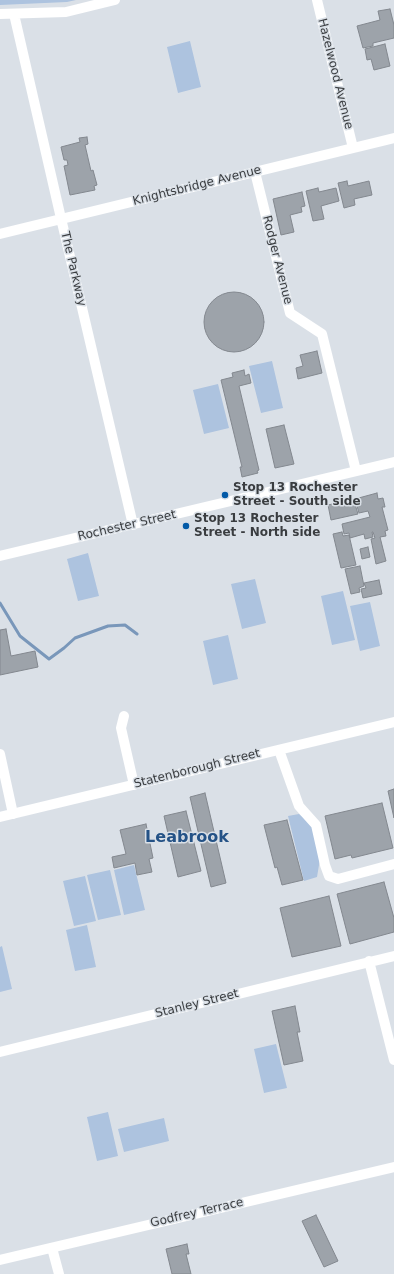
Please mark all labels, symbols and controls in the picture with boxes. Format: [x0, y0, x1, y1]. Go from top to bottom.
street label: Hazelwood Avenue [314, 17, 356, 131]
street label: Knightsbridge Avenue [131, 163, 263, 209]
street label: Rodger Avenue [259, 214, 295, 306]
street label: The Parkway [57, 230, 89, 308]
place label: Stop 13 Rochester Street - South side [233, 481, 361, 509]
marker: Stop 13 Rochester Street - South side [220, 490, 230, 500]
street label: Rochester Street [77, 508, 177, 544]
place label: Stop 13 Rochester Street - North side [194, 512, 320, 540]
marker: Stop 13 Rochester Street - North side [181, 521, 191, 531]
street label: Statenborough Street [132, 746, 262, 792]
district label: Leabrook [145, 828, 229, 848]
street label: Stanley Street [154, 987, 240, 1021]
street label: Godfrey Terrace [149, 1195, 245, 1231]

